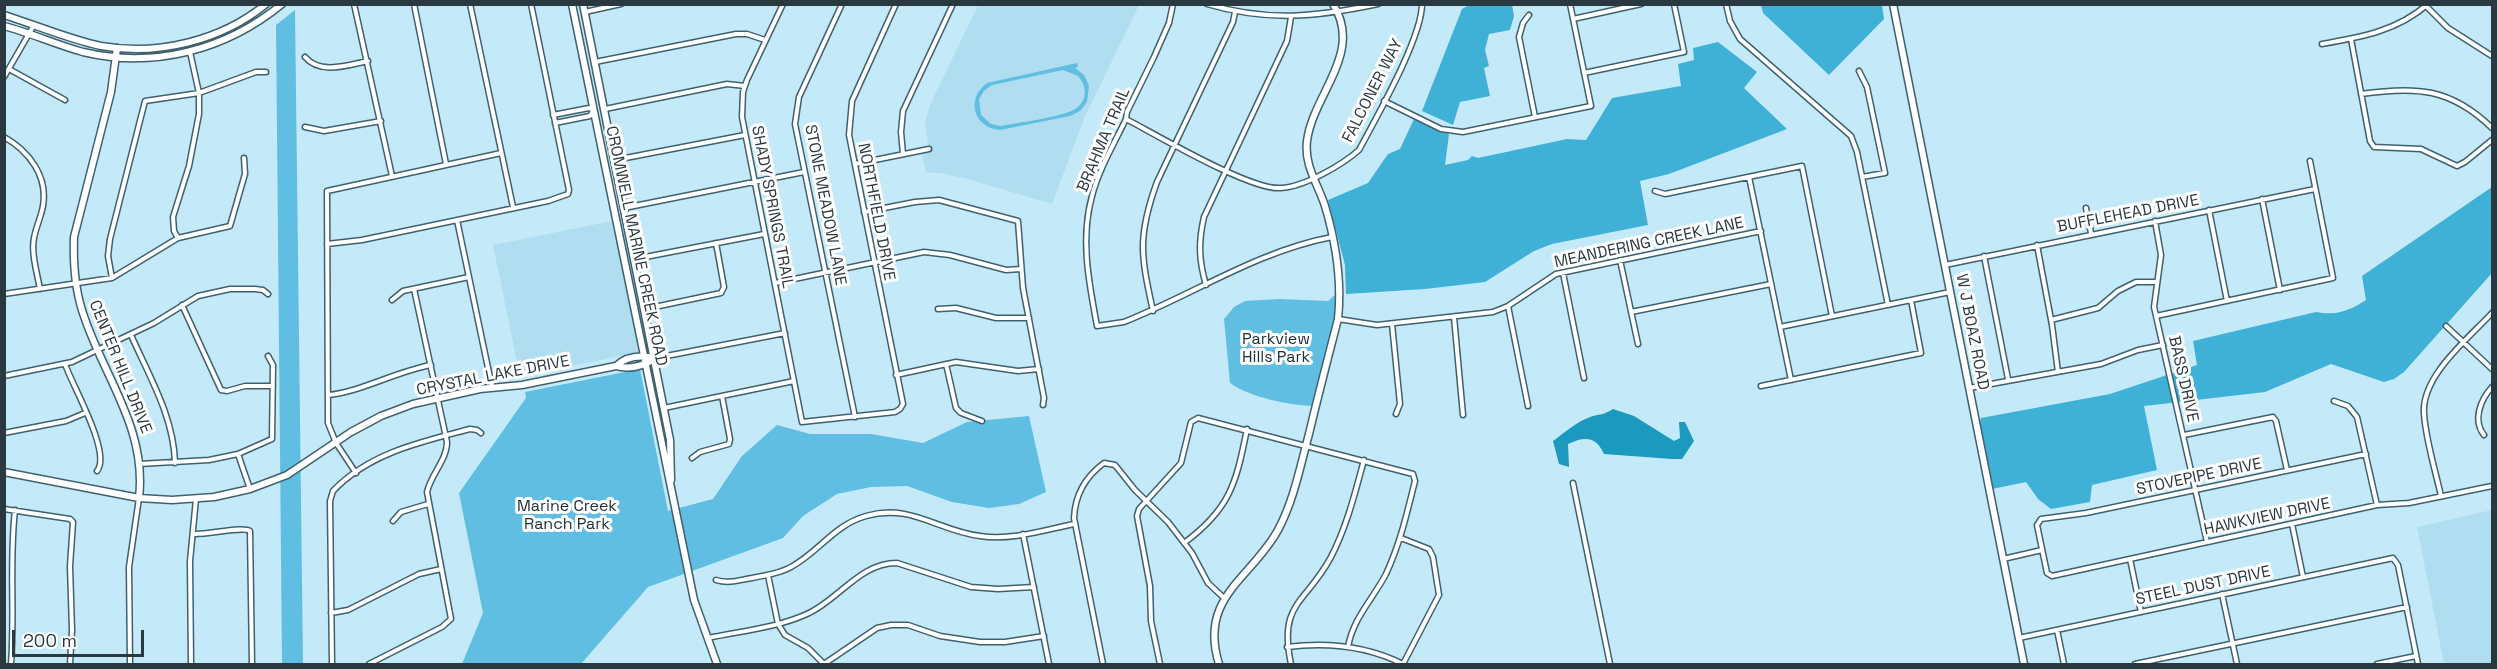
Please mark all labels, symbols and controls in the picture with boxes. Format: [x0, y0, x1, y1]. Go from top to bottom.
street label: FALCONER WAY [1339, 36, 1407, 146]
street label: BRAHMA TRAIL [1073, 85, 1135, 195]
street label: STONE MEADOW LANE [800, 123, 850, 287]
street label: CROMWELL MARINE CREEK ROAD [601, 124, 671, 368]
street label: SHADY SPRINGS TRAIL [747, 124, 797, 290]
street label: NORTHFIELD DRIVE [853, 142, 899, 282]
street label: BUFFLEHEAD DRIVE [2055, 191, 2201, 237]
street label: MEANDERING CREEK LANE [1553, 214, 1745, 272]
street label: W J BOAZ ROAD [1951, 272, 1993, 392]
street label: CENTER HILL DRIVE [84, 298, 156, 436]
park label: Parkview Hills Park [1242, 330, 1310, 368]
street label: BASS DRIVE [2164, 334, 2202, 424]
street label: CRYSTAL LAKE DRIVE [415, 352, 571, 400]
street label: STOVEPIPE DRIVE [2135, 454, 2263, 500]
street label: HAWKVIEW DRIVE [2202, 494, 2332, 540]
park label: Marine Creek Ranch Park [517, 497, 617, 535]
street label: STEEL DUST DRIVE [2134, 562, 2272, 610]
scale bar [15, 618, 147, 656]
text: 200 m [23, 629, 77, 652]

